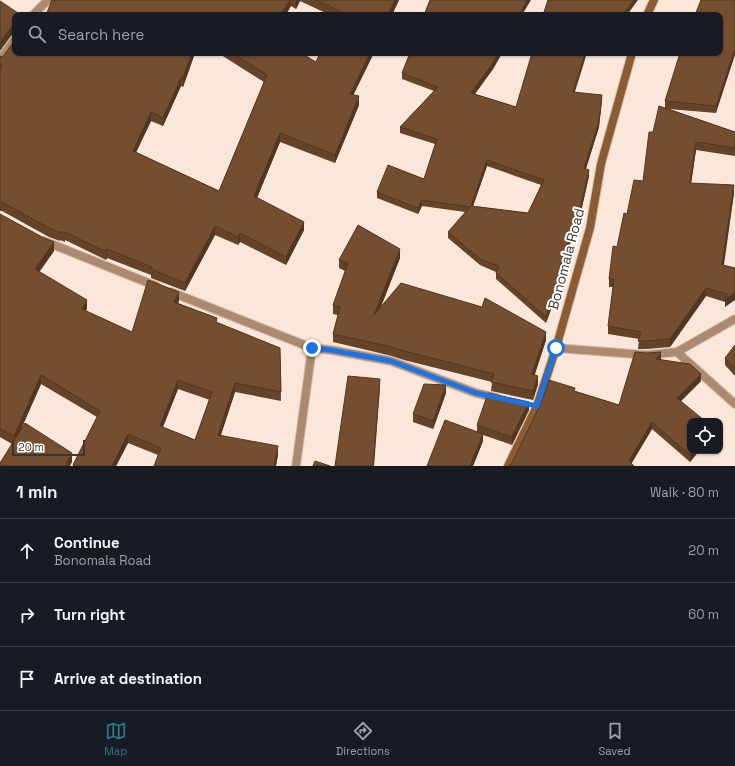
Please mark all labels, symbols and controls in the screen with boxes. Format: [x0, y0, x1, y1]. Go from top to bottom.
search box [12, 12, 723, 56]
icon: search [26, 23, 48, 45]
text: Search here [58, 25, 144, 44]
street label: Bonomala Road [544, 206, 588, 312]
route end [303, 339, 321, 357]
route start [547, 339, 565, 357]
map controls [687, 418, 723, 454]
button: locate [687, 418, 723, 454]
scale bar [12, 438, 85, 457]
text: 20 m [18, 440, 44, 454]
text: 1 min [16, 481, 58, 503]
text: Walk · 80 m [650, 484, 719, 501]
text: Continue [54, 533, 120, 552]
icon: ahead [16, 540, 38, 562]
text: 20 m [688, 542, 719, 559]
text: Bonomala Road [54, 552, 151, 569]
icon: right [16, 604, 38, 626]
text: Turn right [54, 605, 125, 624]
text: 60 m [688, 606, 719, 623]
icon: arrive [16, 668, 38, 690]
text: Arrive at destination [54, 669, 202, 688]
tab: Map [104, 720, 127, 758]
tab: Directions [336, 720, 390, 758]
tab: Saved [599, 720, 631, 758]

